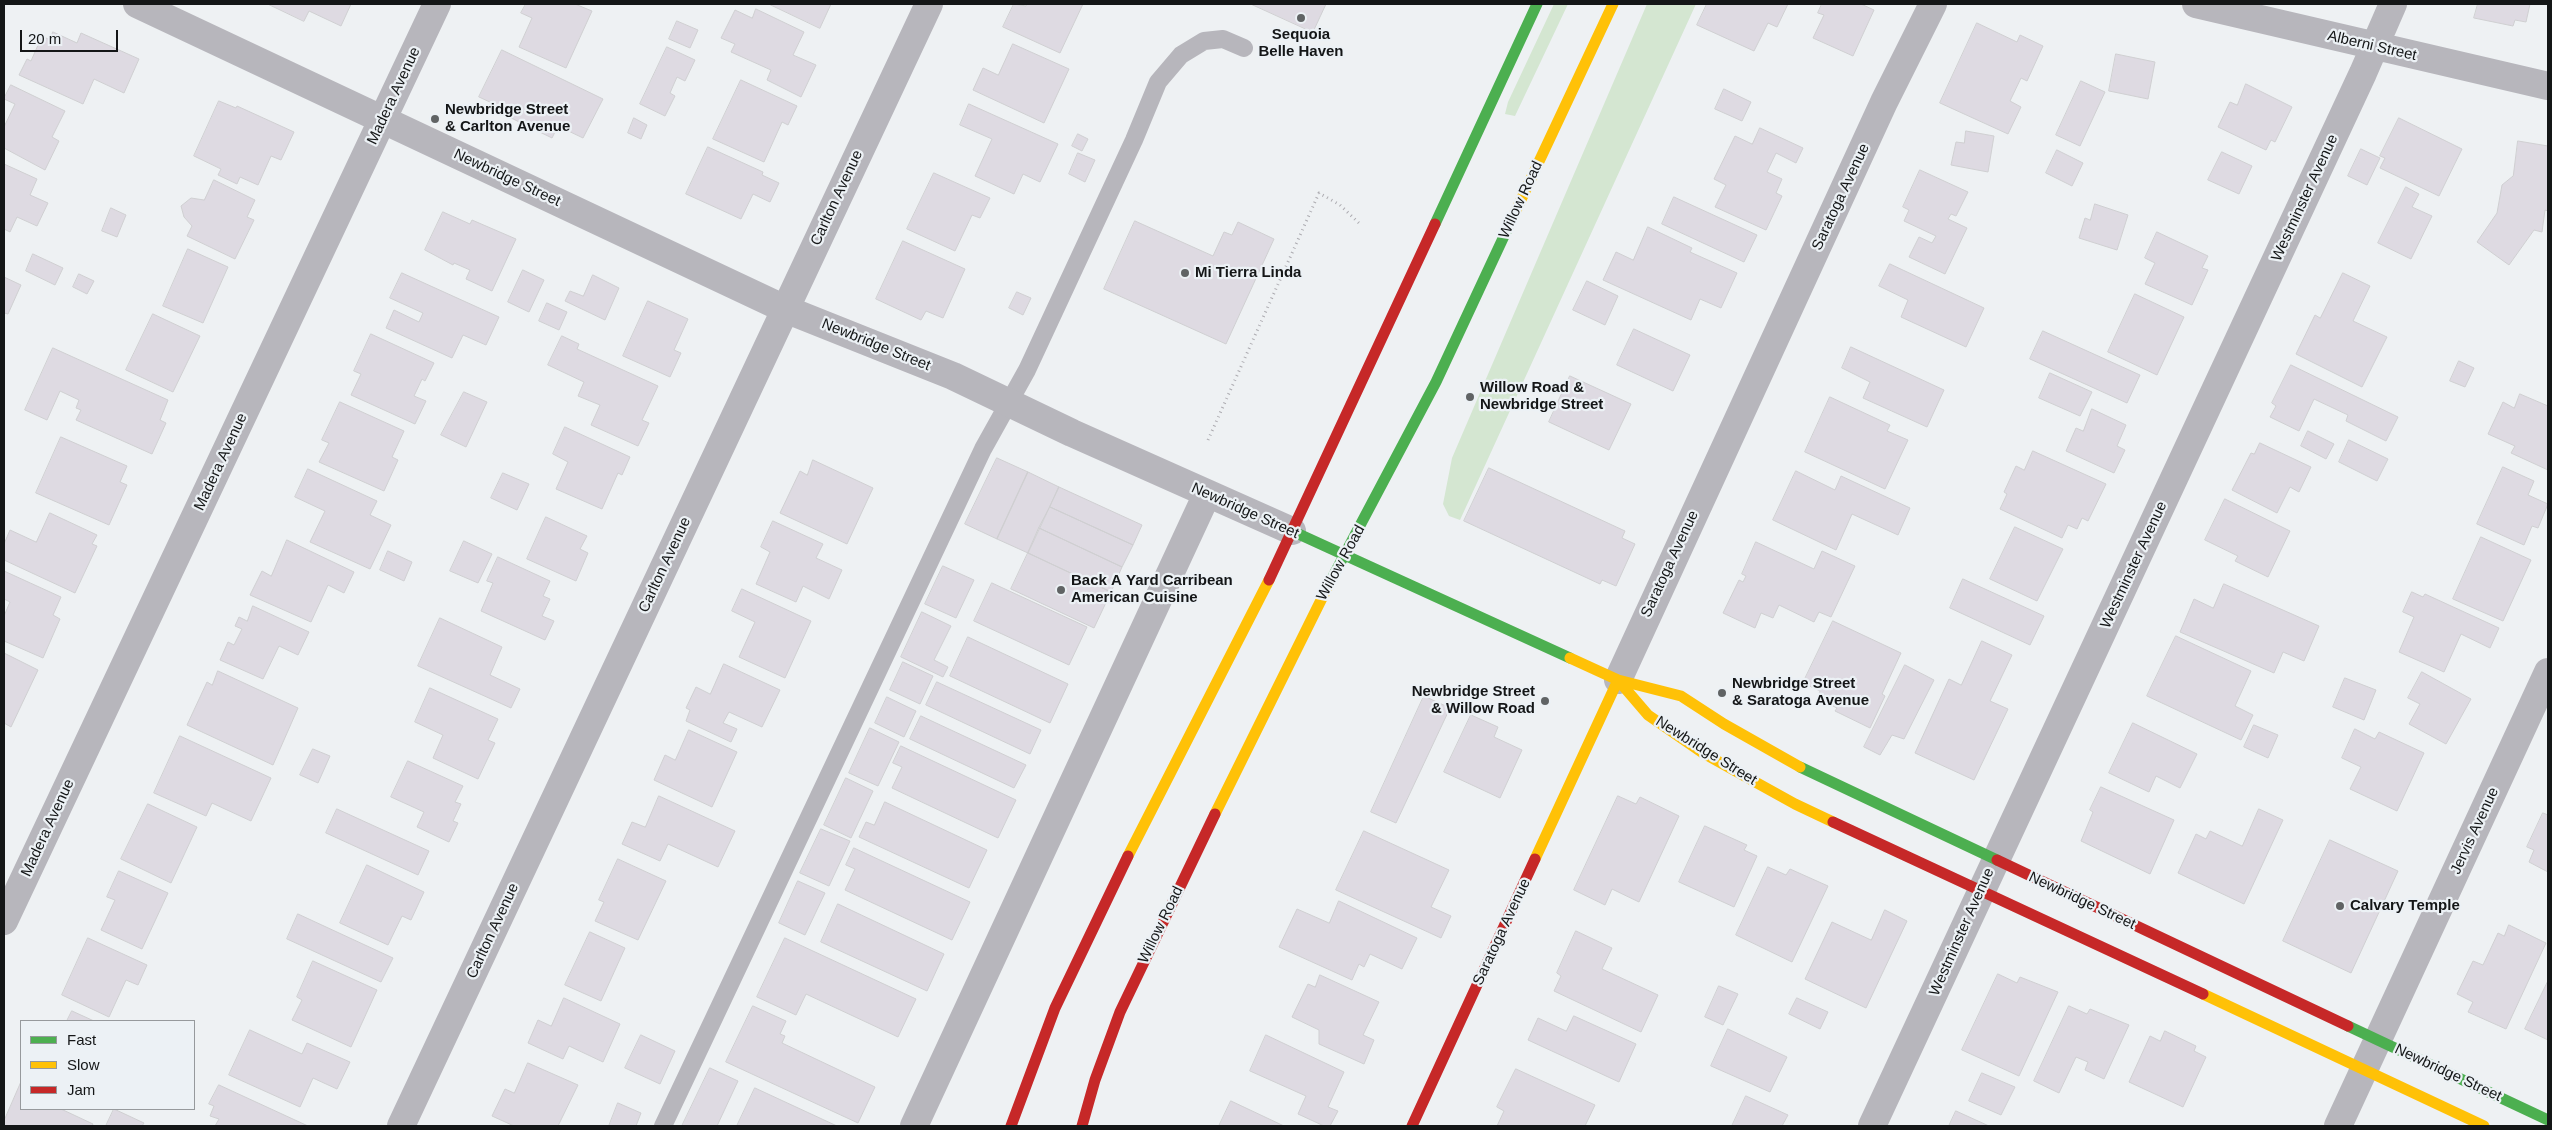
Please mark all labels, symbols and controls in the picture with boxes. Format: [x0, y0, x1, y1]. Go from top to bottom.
marker: Sequoia Belle Haven [1295, 12, 1307, 24]
scale bar [22, 20, 120, 52]
place label: Sequoia Belle Haven [1258, 26, 1344, 61]
street label: Alberni Street [2326, 27, 2418, 65]
text: 20 m [28, 30, 61, 47]
street label: Madera Avenue [364, 44, 424, 148]
place label: Newbridge Street & Carlton Avenue [445, 101, 570, 136]
marker: Newbridge Street & Carlton Avenue [429, 113, 441, 125]
street label: Westminster Avenue [2268, 132, 2342, 264]
street label: Saratoga Avenue [1808, 141, 1874, 253]
street label: Newbridge Street [451, 145, 563, 211]
street label: Carlton Avenue [807, 147, 867, 249]
street label: Willow Road [1495, 158, 1547, 242]
place label: Mi Tierra Linda [1195, 264, 1301, 282]
marker: Mi Tierra Linda [1179, 267, 1191, 279]
street label: Newbridge Street [819, 315, 933, 375]
place label: Willow Road & Newbridge Street [1480, 379, 1603, 414]
marker: Willow Road & Newbridge Street [1464, 391, 1476, 403]
street label: Madera Avenue [191, 410, 251, 514]
street label: Newbridge Street [1188, 479, 1302, 543]
street label: Westminster Avenue [2097, 499, 2171, 631]
street label: Saratoga Avenue [1637, 508, 1703, 620]
street label: Carlton Avenue [635, 514, 695, 616]
street label: Willow Road [1313, 522, 1369, 604]
place label: Back A Yard Carribean American Cuisine [1071, 572, 1233, 607]
marker: Back A Yard Carribean American Cuisine [1055, 584, 1067, 596]
place label: Newbridge Street & Saratoga Avenue [1732, 675, 1869, 710]
place label: Newbridge Street & Willow Road [1412, 683, 1535, 718]
marker: Newbridge Street & Saratoga Avenue [1716, 687, 1728, 699]
marker: Newbridge Street & Willow Road [1539, 695, 1551, 707]
street label: Newbridge Street [1652, 713, 1760, 789]
street label: Madera Avenue [18, 776, 78, 880]
street label: Jervis Avenue [2447, 785, 2503, 877]
street label: Westminster Avenue [1926, 865, 1998, 999]
street label: Newbridge Street [2026, 868, 2138, 934]
street label: Saratoga Avenue [1469, 876, 1535, 988]
street label: Carlton Avenue [463, 880, 523, 982]
street label: Willow Road [1135, 884, 1187, 966]
place label: Calvary Temple [2350, 897, 2460, 915]
marker: Calvary Temple [2334, 900, 2346, 912]
legend [20, 1020, 195, 1110]
text: Fast [67, 1031, 96, 1048]
street label: Newbridge Street [2392, 1040, 2504, 1106]
text: Slow [67, 1056, 100, 1073]
text: Jam [67, 1081, 95, 1098]

